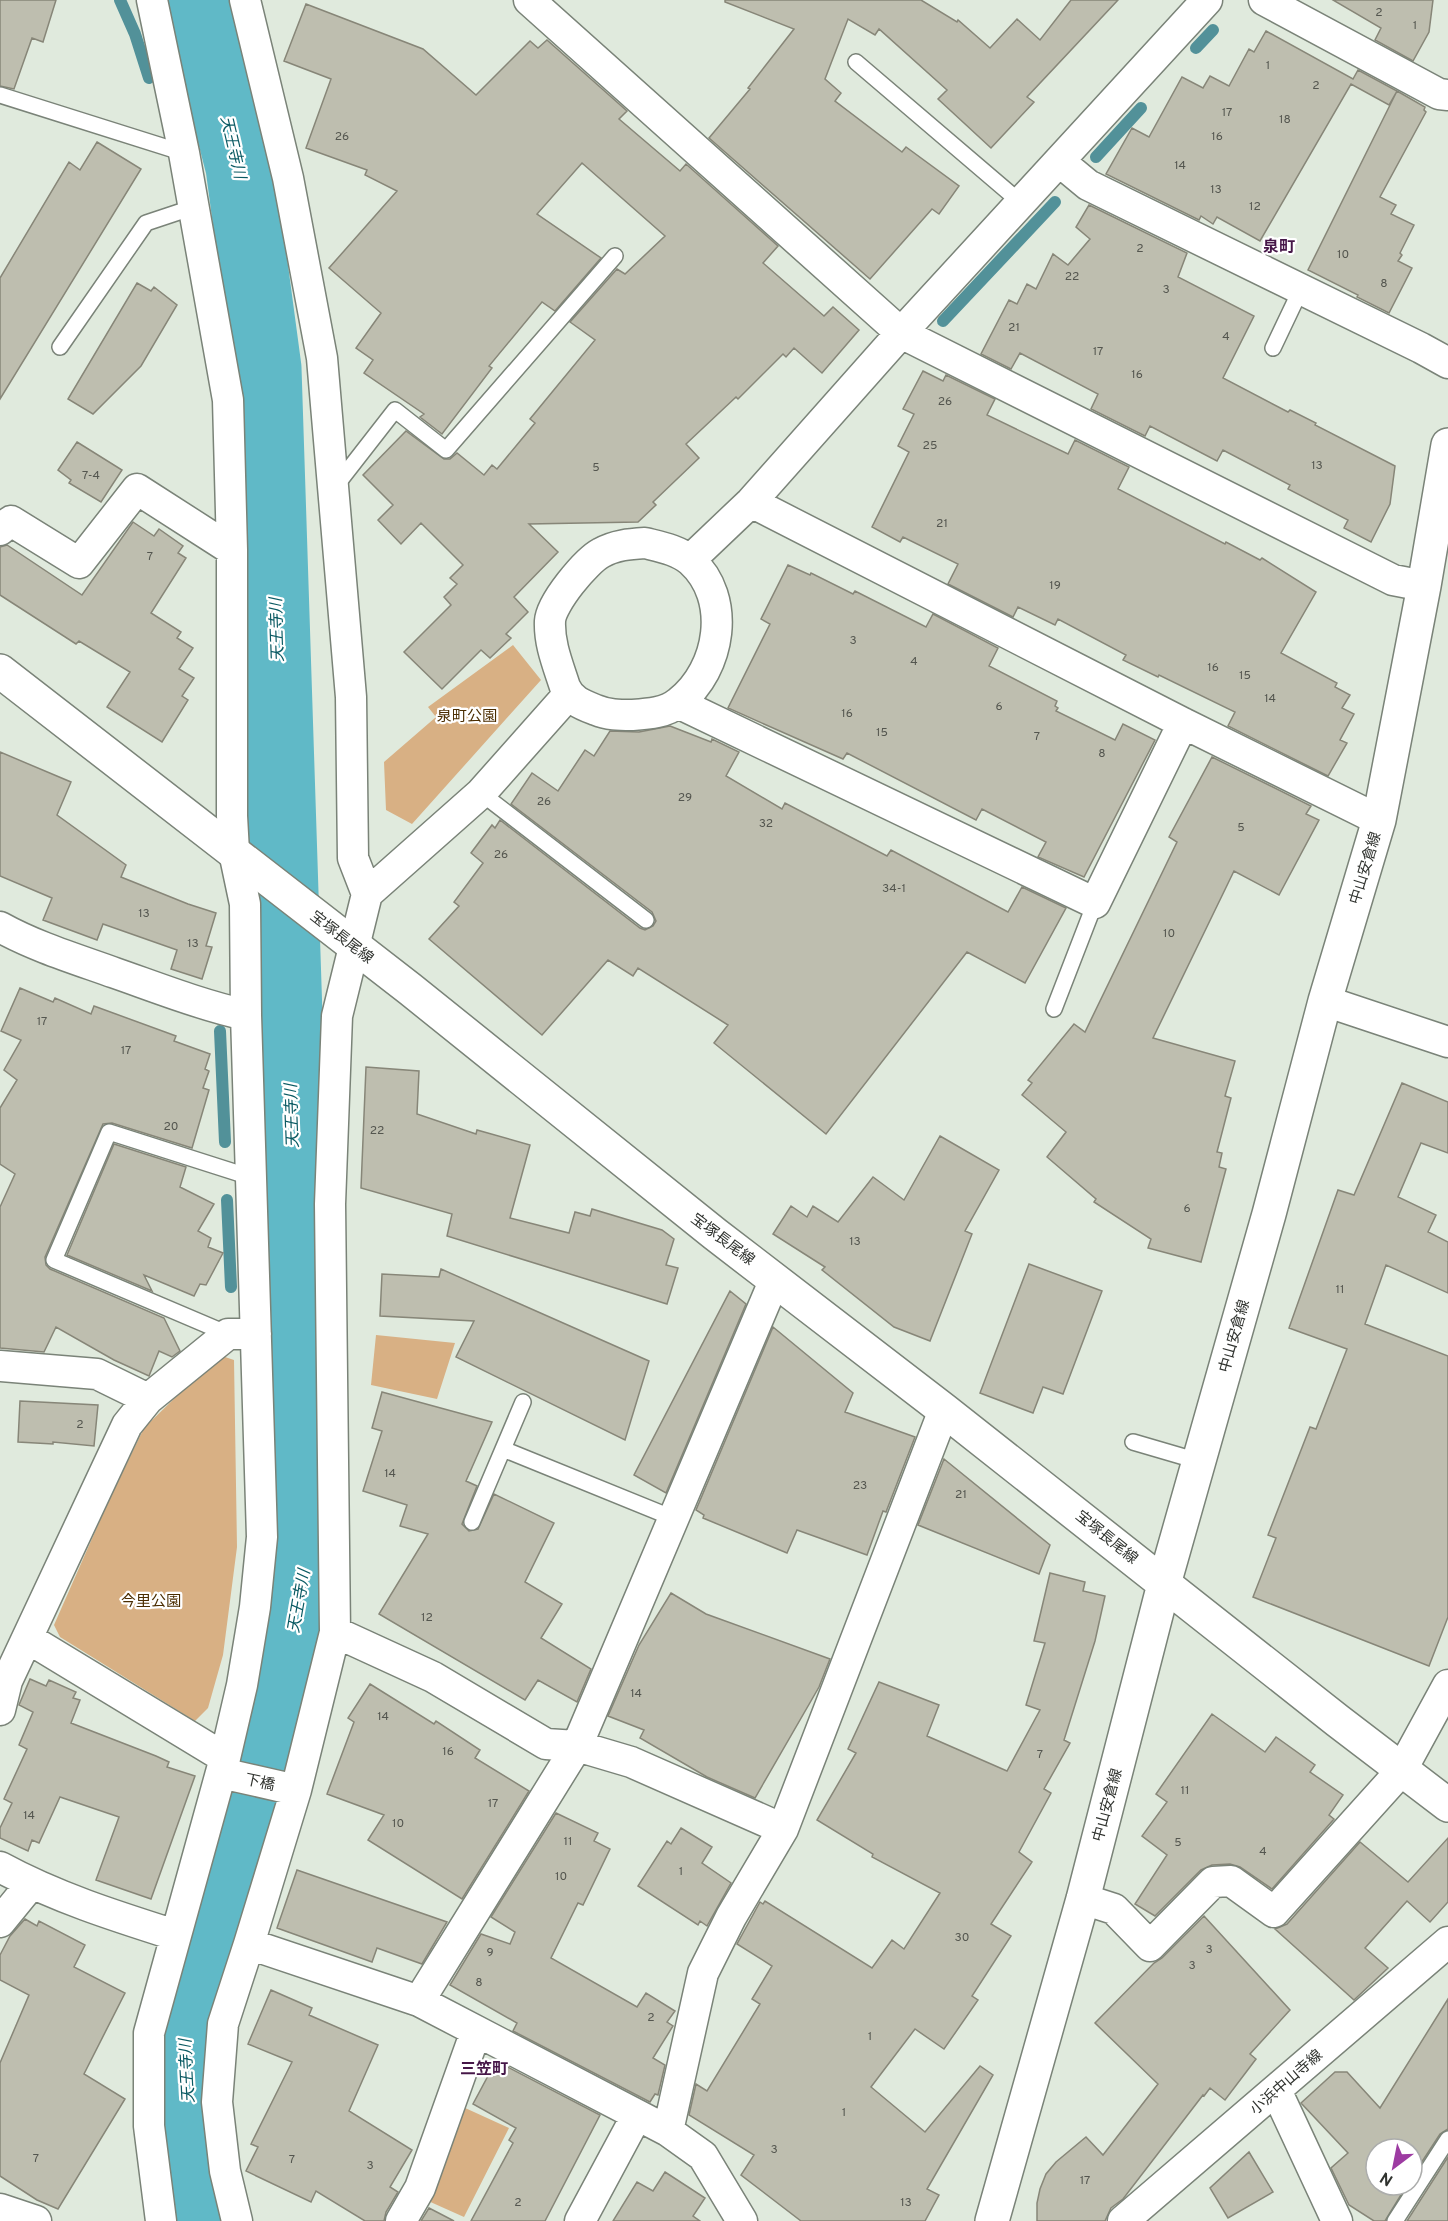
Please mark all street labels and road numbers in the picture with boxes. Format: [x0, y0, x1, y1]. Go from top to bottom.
street label: 中山安倉線 [1346, 830, 1386, 907]
street label: 宝塚長尾線 [306, 908, 376, 969]
street label: 宝塚長尾線 [686, 1210, 758, 1270]
street label: 中山安倉線 [1216, 1298, 1255, 1375]
street label: 宝塚長尾線 [1071, 1507, 1141, 1569]
street label: 中山安倉線 [1090, 1767, 1127, 1844]
street label: 下橋 [243, 1771, 276, 1796]
street label: 小浜中山寺線 [1247, 2046, 1327, 2120]

